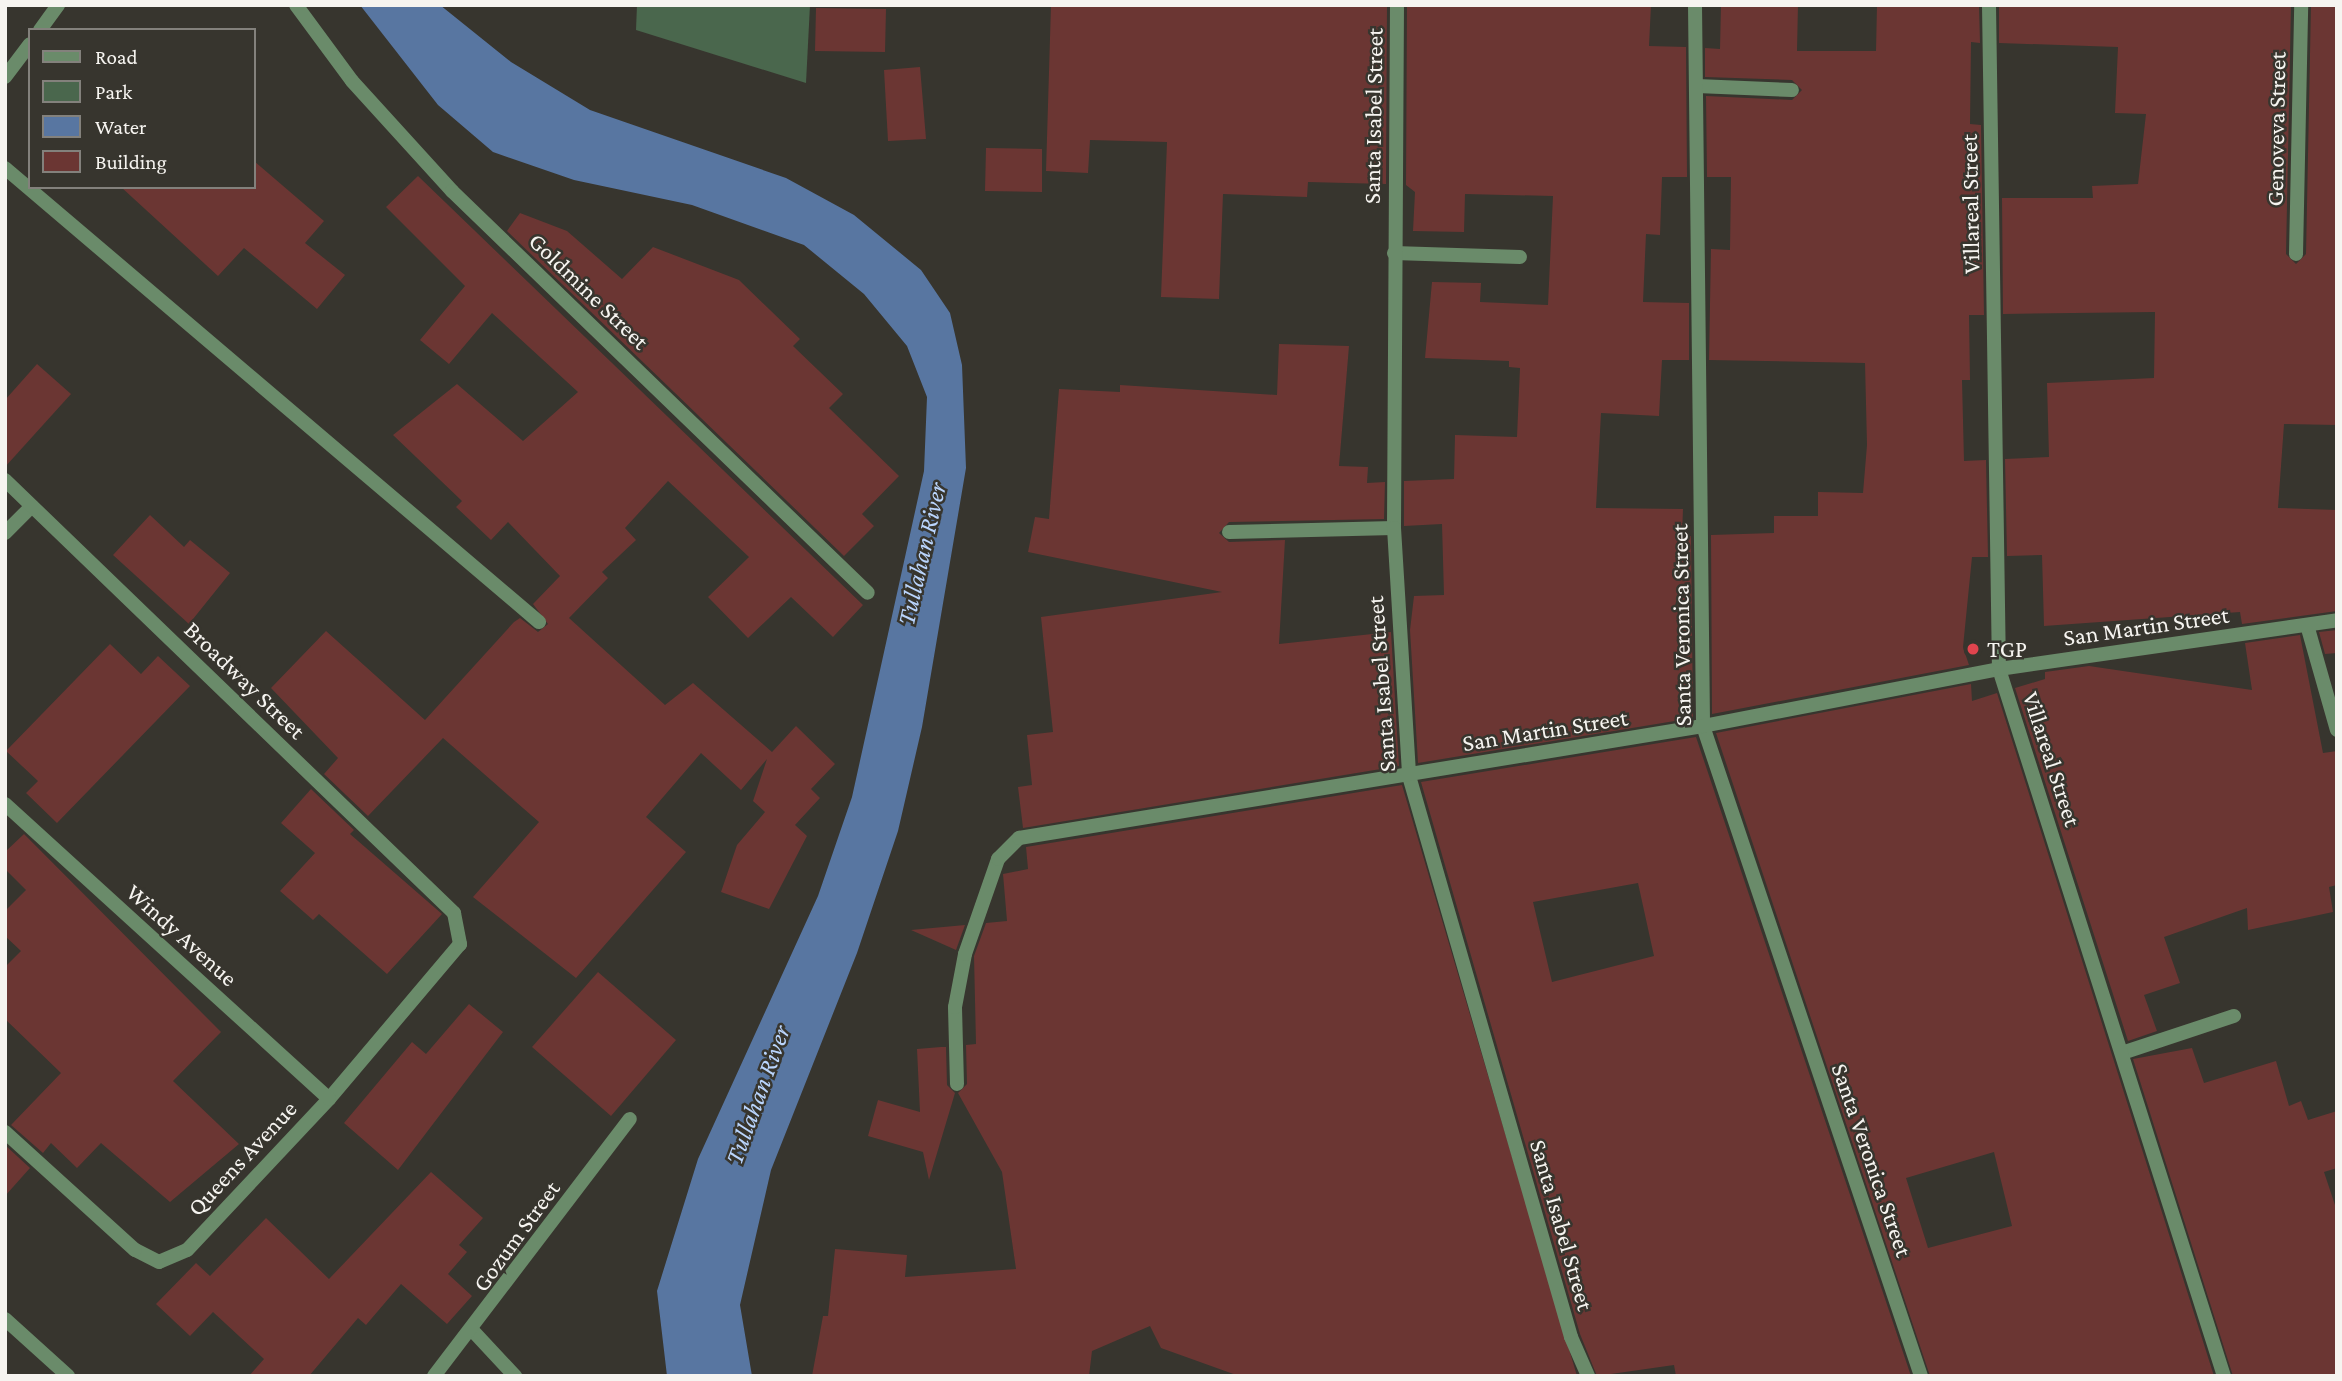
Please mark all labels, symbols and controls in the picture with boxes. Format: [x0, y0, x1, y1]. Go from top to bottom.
legend [28, 28, 256, 189]
street label: Santa Isabel Street [1357, 28, 1389, 204]
text: Road [95, 45, 138, 69]
street label: Genoveva Street [2260, 51, 2292, 207]
text: Park [95, 80, 132, 104]
text: Water [95, 115, 147, 139]
street label: Villareal Street [1954, 134, 1986, 274]
text: Building [95, 150, 167, 174]
street label: Goldmine Street [523, 227, 655, 355]
water label: Tullahan River [890, 480, 954, 628]
street label: Santa Veronica Street [1665, 523, 1697, 727]
street label: Santa Isabel Street [1360, 595, 1402, 773]
street label: San Martin Street [2061, 600, 2231, 652]
street label: Broadway Street [179, 615, 311, 745]
place label: TGP [1987, 635, 2027, 663]
marker: TGP [1965, 641, 1981, 657]
street label: Villareal Street [2017, 688, 2087, 830]
street label: San Martin Street [1460, 703, 1630, 757]
street label: Windy Avenue [120, 878, 244, 992]
water label: Tullahan River [718, 1021, 798, 1169]
street label: Santa Veronica Street [1825, 1059, 1919, 1261]
street label: Queens Avenue [181, 1094, 303, 1222]
street label: Santa Isabel Street [1524, 1136, 1600, 1314]
street label: Gozum Street [466, 1175, 566, 1297]

